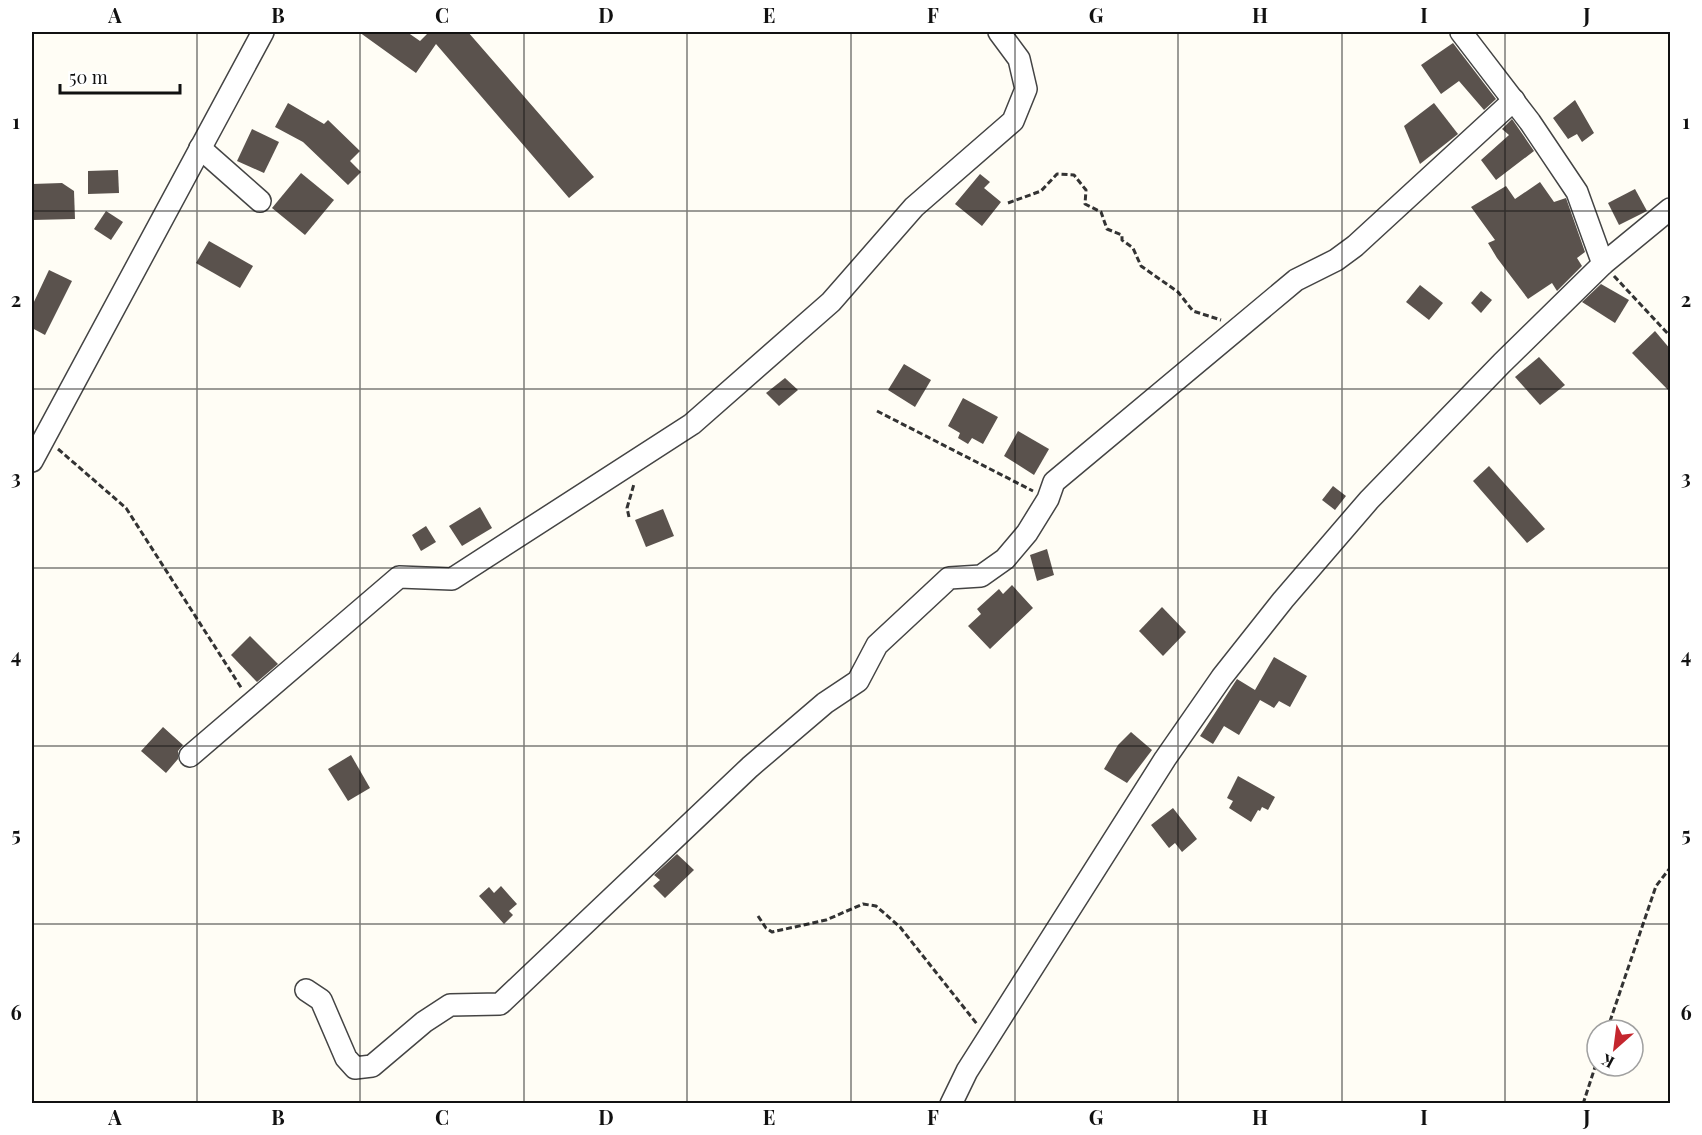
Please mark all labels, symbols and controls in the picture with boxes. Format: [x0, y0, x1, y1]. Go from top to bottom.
text: A [107, 1, 122, 28]
text: B [271, 1, 285, 28]
text: C [435, 1, 449, 28]
text: D [598, 1, 614, 28]
text: E [763, 1, 775, 28]
text: F [927, 1, 939, 28]
text: G [1089, 1, 1104, 28]
text: H [1252, 1, 1268, 28]
text: I [1420, 1, 1428, 28]
text: J [1582, 1, 1591, 28]
scale bar [60, 57, 180, 95]
text: 50 m [69, 65, 108, 89]
text: 1 [12, 107, 20, 134]
text: 1 [1682, 107, 1690, 134]
text: 2 [11, 285, 21, 312]
text: 2 [1681, 285, 1691, 312]
text: 3 [11, 463, 21, 490]
text: 3 [1681, 463, 1691, 490]
text: 4 [11, 641, 21, 668]
text: 4 [1681, 641, 1691, 668]
text: 5 [11, 820, 21, 847]
text: 5 [1681, 820, 1691, 847]
text: 6 [10, 998, 22, 1025]
text: 6 [1680, 998, 1692, 1025]
north arrow [1585, 1018, 1645, 1078]
text: K [1597, 1049, 1618, 1074]
text: A [107, 1103, 122, 1130]
text: B [271, 1103, 285, 1130]
text: C [435, 1103, 449, 1130]
text: D [598, 1103, 614, 1130]
text: E [763, 1103, 775, 1130]
text: F [927, 1103, 939, 1130]
text: G [1089, 1103, 1104, 1130]
text: H [1252, 1103, 1268, 1130]
text: I [1420, 1103, 1428, 1130]
text: J [1582, 1103, 1591, 1130]

